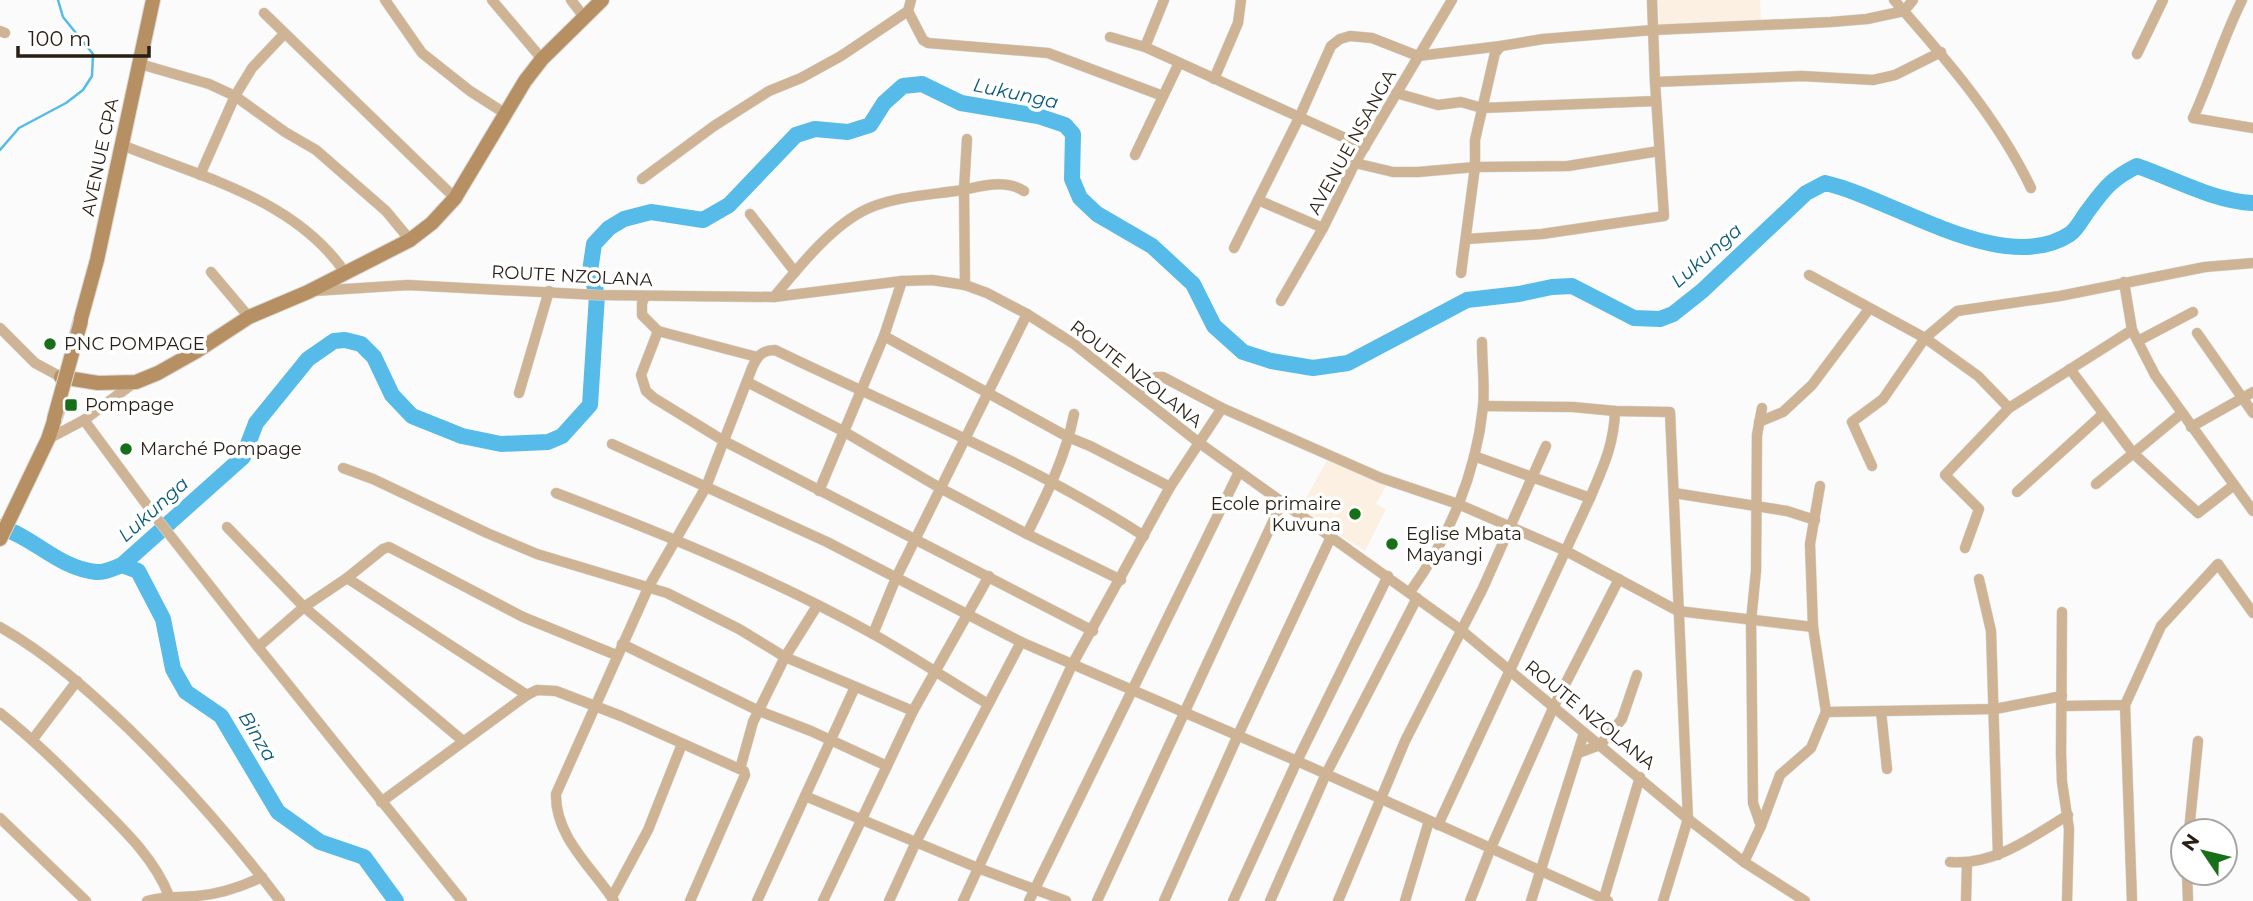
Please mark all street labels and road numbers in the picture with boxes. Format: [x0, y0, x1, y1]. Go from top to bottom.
street label: AVENUE NSANGA [1303, 66, 1401, 218]
street label: AVENUE CPA [77, 96, 123, 218]
street label: ROUTE NZOLANA [491, 261, 653, 291]
street label: ROUTE NZOLANA [1066, 316, 1206, 432]
street label: ROUTE NZOLANA [1520, 656, 1660, 774]

